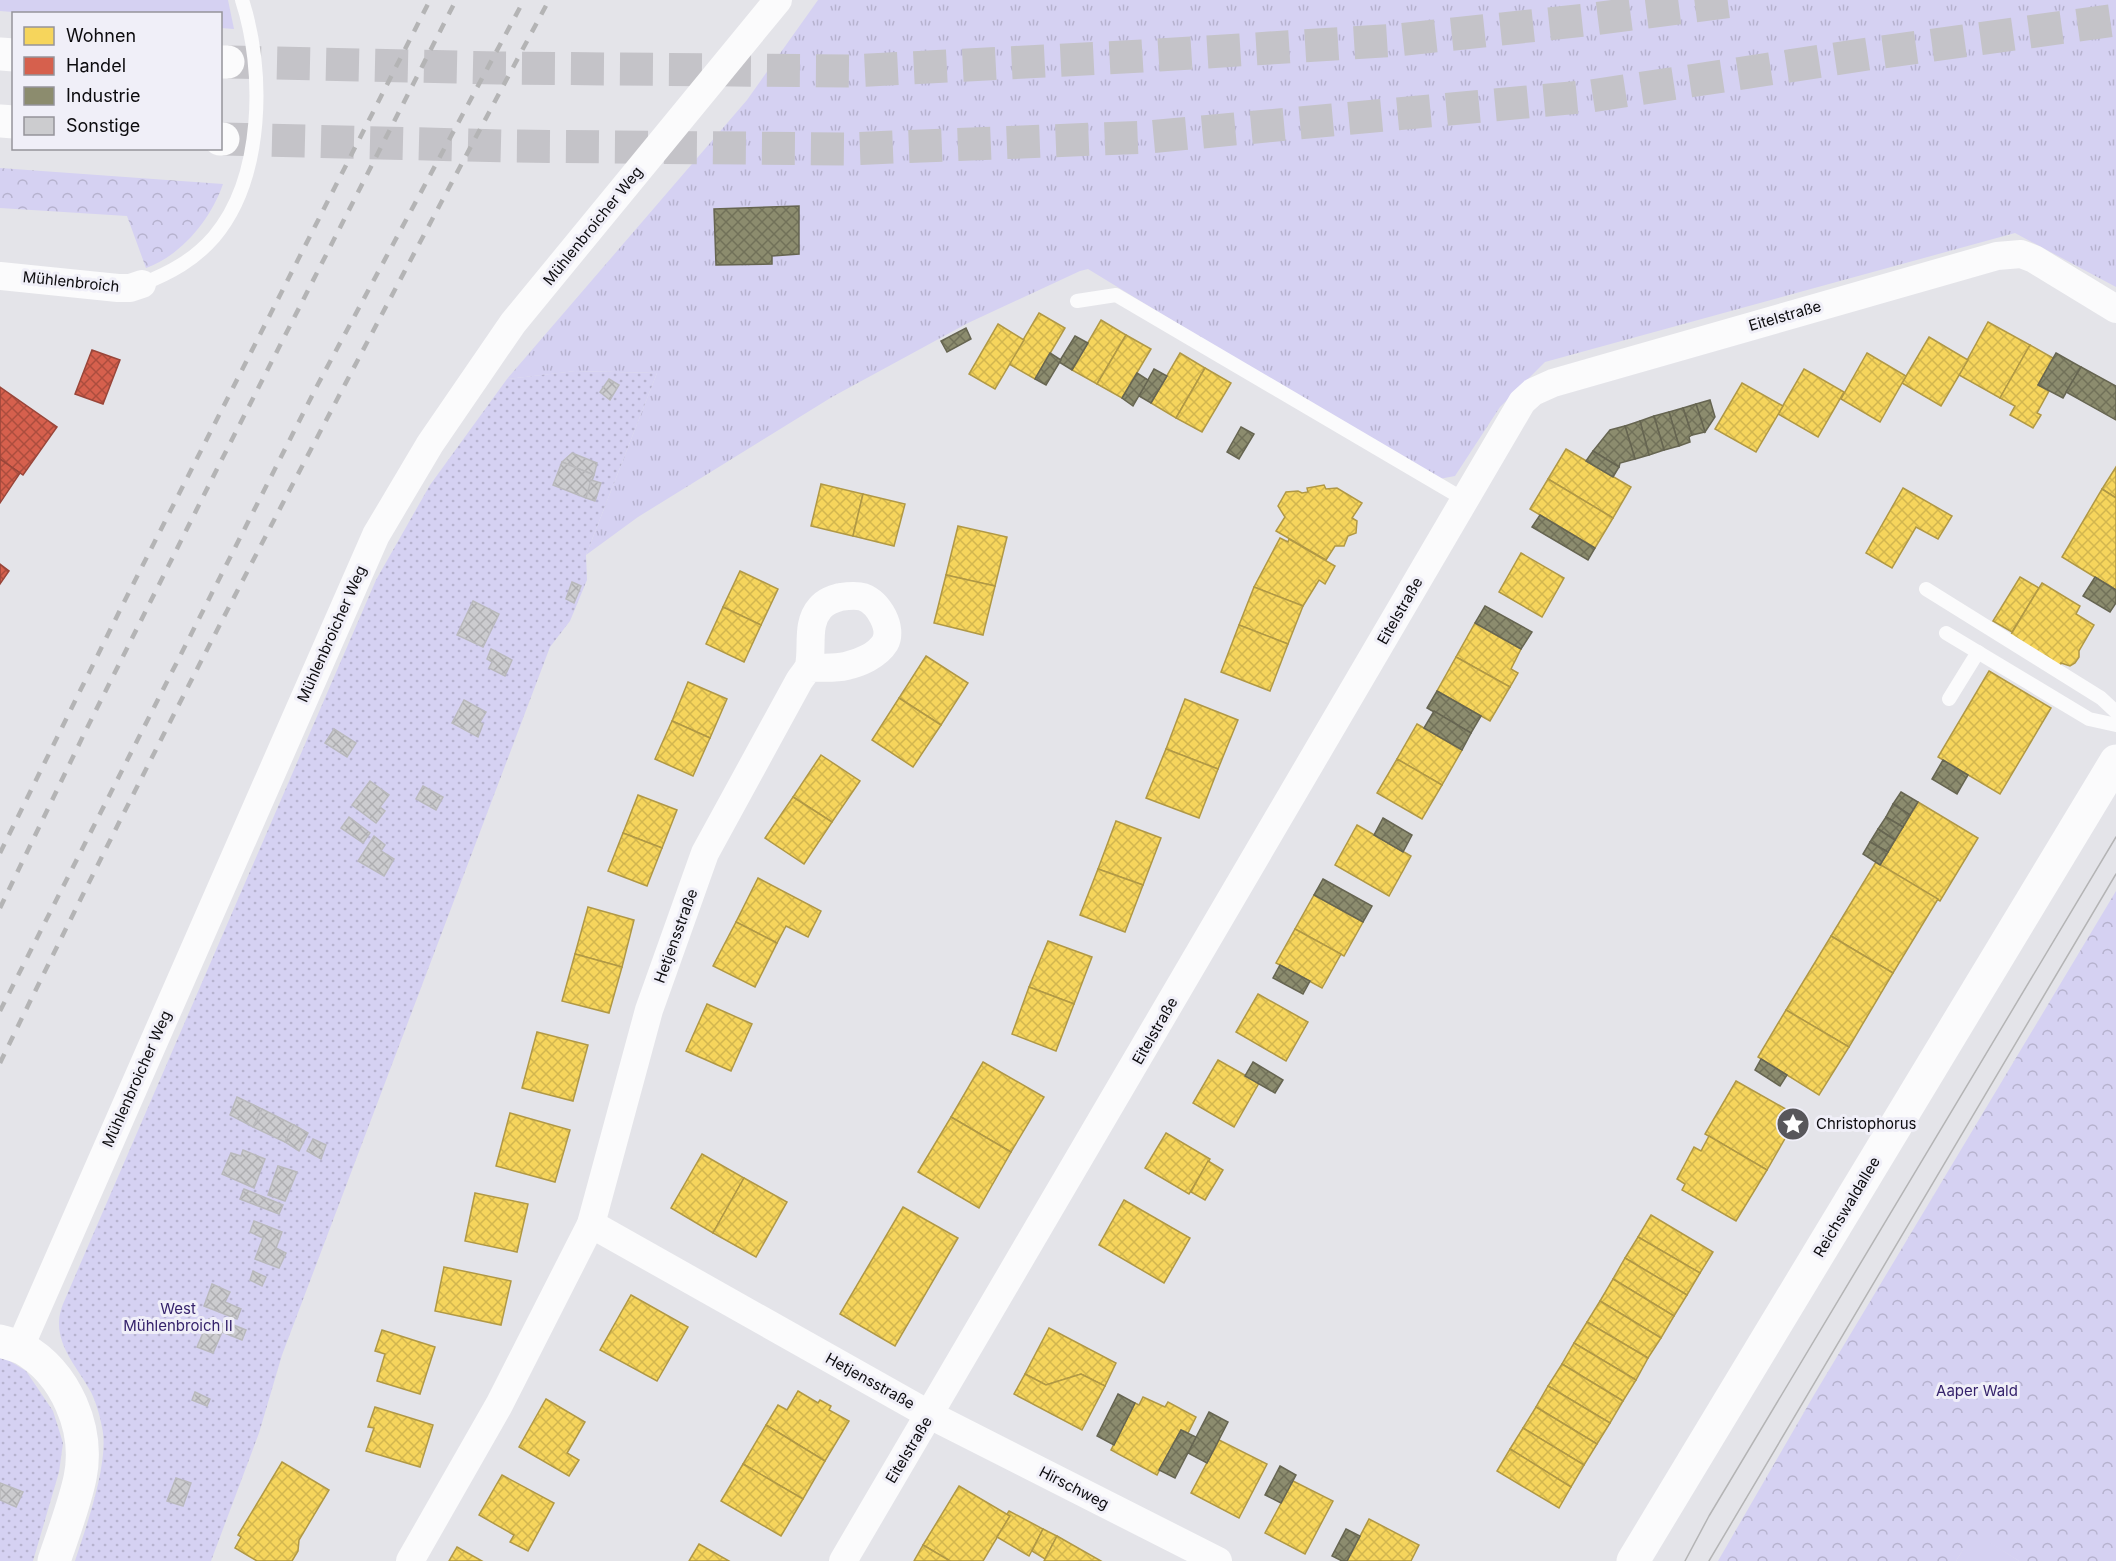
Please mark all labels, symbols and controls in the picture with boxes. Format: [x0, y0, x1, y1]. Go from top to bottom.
legend [12, 12, 222, 150]
text: Wohnen [66, 25, 136, 46]
text: Handel [66, 55, 126, 76]
text: Industrie [66, 85, 140, 106]
text: Sonstige [66, 115, 140, 136]
street label: Mühlenbroicher Weg [539, 162, 646, 289]
street label: Mühlenbroich [22, 267, 120, 296]
street label: Eitelstraße [1746, 296, 1823, 335]
street label: Mühlenbroicher Weg [293, 562, 370, 705]
street label: Eitelstraße [1373, 574, 1426, 648]
street label: Hetjensstraße [650, 886, 701, 986]
street label: Eitelstraße [1128, 994, 1181, 1068]
street label: Mühlenbroicher Weg [98, 1007, 175, 1150]
place icon: Christophorus [1775, 1106, 1811, 1142]
place label: Christophorus [1816, 1114, 1917, 1133]
street label: Reichswaldallee [1809, 1153, 1884, 1260]
park label: West Mühlenbroich II [123, 1299, 233, 1335]
street label: Hetjensstraße [822, 1348, 918, 1413]
park label: Aaper Wald [1936, 1381, 2018, 1400]
street label: Eitelstraße [881, 1413, 936, 1487]
street label: Hirschweg [1036, 1462, 1112, 1513]

